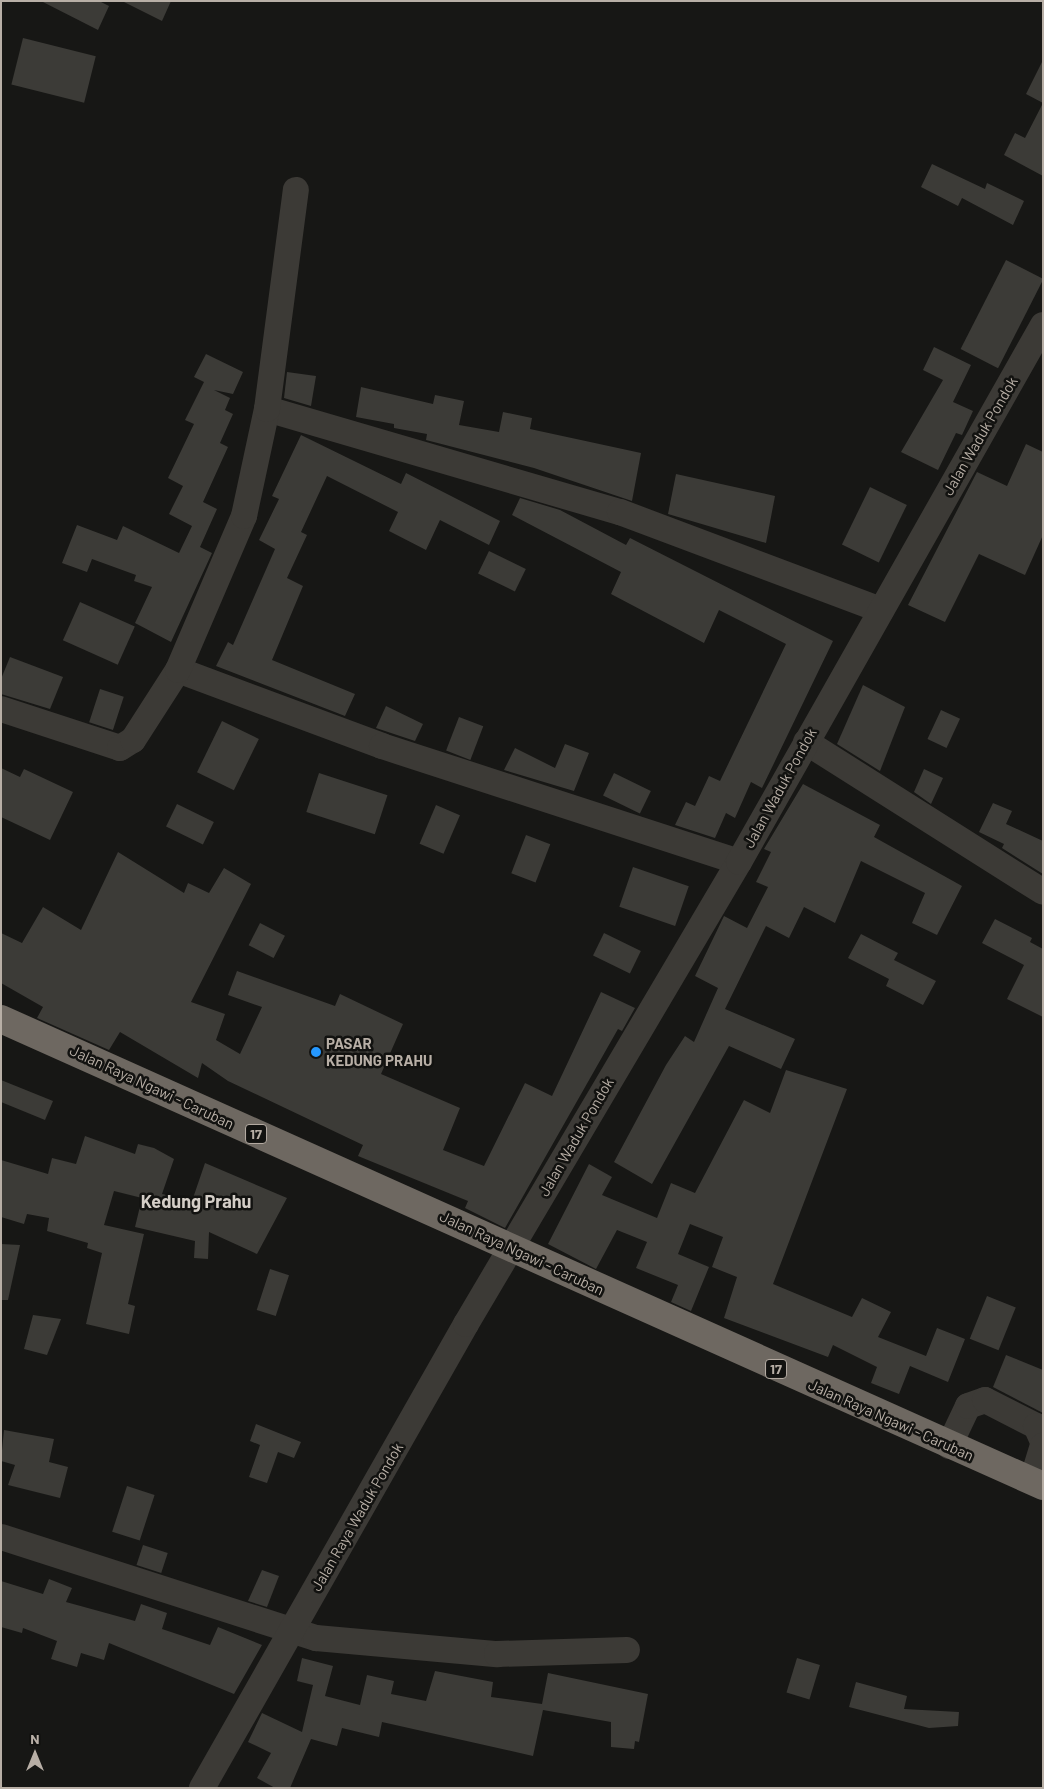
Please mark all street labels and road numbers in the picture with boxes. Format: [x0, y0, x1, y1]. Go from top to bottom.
street label: Jalan Waduk Pondok [939, 373, 1021, 499]
street label: Jalan Waduk Pondok [740, 725, 820, 851]
street label: Jalan Raya Ngawi - Caruban [67, 1041, 237, 1133]
street label: Jalan Waduk Pondok [535, 1074, 617, 1200]
road number: 17 [245, 1122, 267, 1146]
street label: Jalan Raya Ngawi - Caruban [437, 1207, 607, 1299]
road number: 17 [765, 1358, 787, 1380]
street label: Jalan Raya Ngawi - Caruban [806, 1375, 976, 1465]
street label: Jalan Raya Waduk Pondok [307, 1440, 407, 1594]

